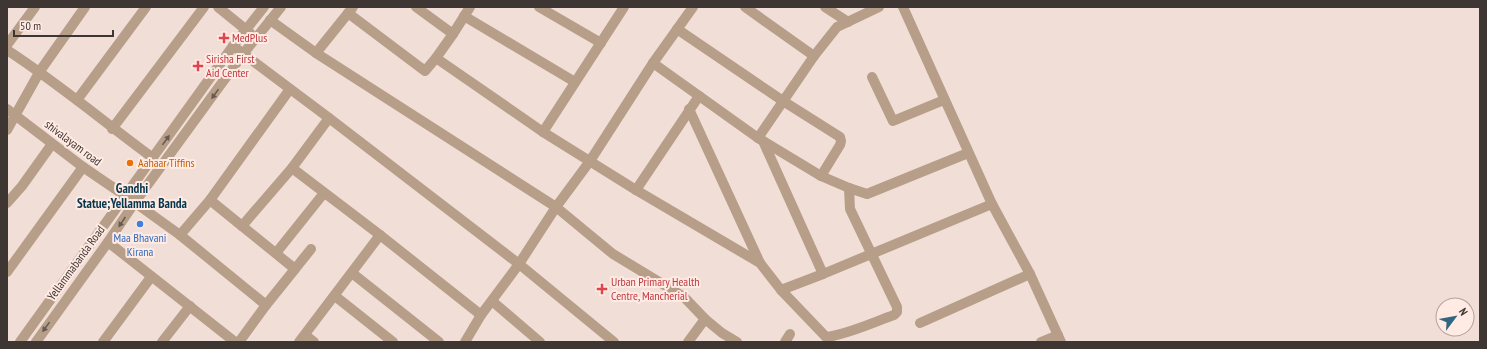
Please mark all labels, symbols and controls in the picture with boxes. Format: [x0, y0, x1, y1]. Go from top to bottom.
scale bar [14, 12, 113, 38]
text: 50 m [20, 18, 41, 33]
place label: MedPlus [232, 30, 267, 45]
marker: MedPlus [219, 33, 229, 43]
place label: Sirisha First Aid Center [206, 51, 255, 80]
marker: Sirisha First Aid Center [193, 61, 203, 71]
one-way arrow [211, 88, 219, 99]
street label: shivalayam road [42, 116, 105, 169]
one-way arrow [162, 135, 170, 145]
place label: Aahaar Tiffins [138, 155, 195, 170]
marker: Aahaar Tiffins [125, 158, 135, 168]
district label: Gandhi Statue;Yellamma Banda [77, 180, 187, 212]
one-way arrow [118, 216, 126, 227]
marker: Maa Bhavani Kirana [135, 219, 145, 229]
street label: Yellammabanda Road [43, 222, 108, 303]
place label: Maa Bhavani Kirana [114, 230, 166, 259]
place label: Urban Primary Health Centre, Mancherial [611, 274, 700, 303]
marker: Urban Primary Health Centre, Mancherial [596, 283, 608, 295]
north arrow [1435, 297, 1475, 337]
text: N [1456, 305, 1471, 318]
one-way arrow [42, 322, 50, 333]

